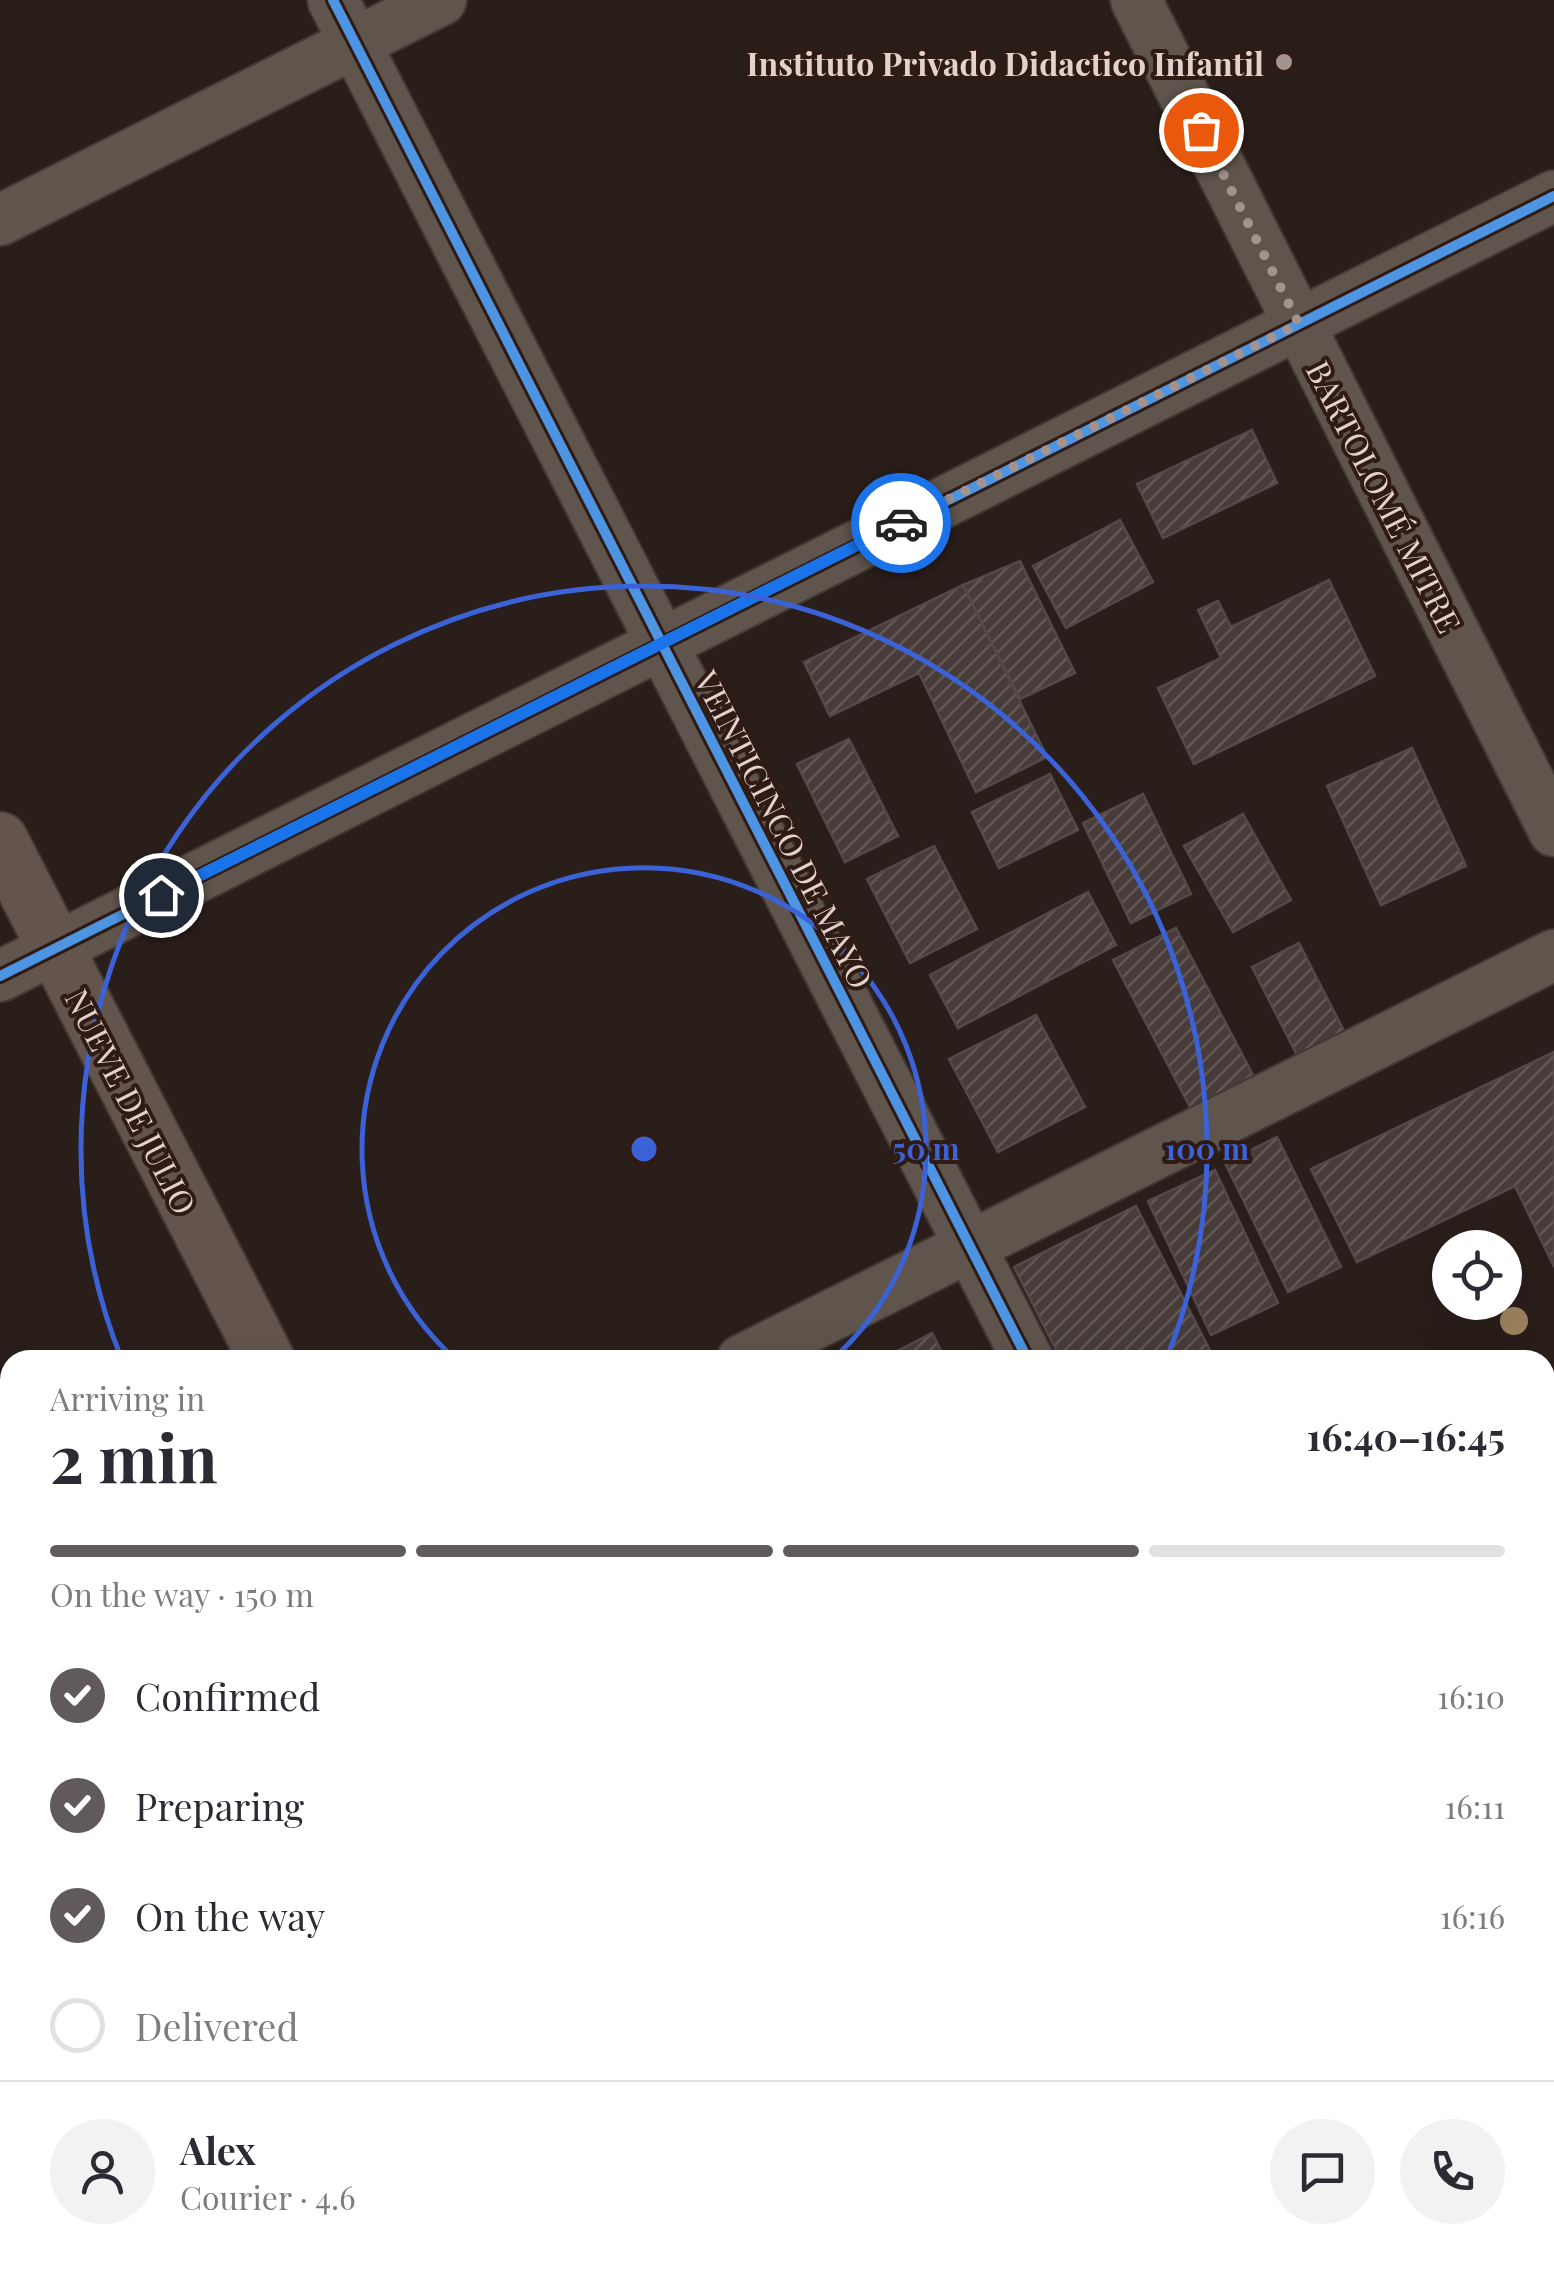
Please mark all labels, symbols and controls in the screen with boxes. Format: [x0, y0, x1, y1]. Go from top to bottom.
place label: Instituto Privado Didactico Infantil [747, 41, 1264, 84]
marker: Instituto Privado Didactico Infantil [1273, 51, 1295, 73]
pin [1159, 88, 1244, 173]
icon: bag [1174, 103, 1229, 158]
street label: BARTOLOMÉ MITRE [1298, 353, 1472, 639]
courier [851, 473, 951, 573]
icon: car [874, 496, 929, 551]
street label: VEINTICINCO DE MAYO [686, 662, 884, 995]
pin [119, 853, 204, 938]
icon: home [134, 868, 189, 923]
street label: NUEVE DE JULIO [57, 981, 207, 1221]
text: 50 m [892, 1128, 960, 1168]
text: 100 m [1165, 1128, 1249, 1168]
centre of rings [626, 1131, 662, 1167]
map controls [1432, 1230, 1522, 1320]
button: locate [1432, 1230, 1522, 1320]
text: Arriving in [50, 1376, 205, 1419]
text: 16:40–16:45 [1307, 1410, 1505, 1461]
text: 2 min [50, 1413, 218, 1499]
text: On the way · 150 m [50, 1572, 314, 1615]
icon: check [50, 1668, 105, 1723]
text: Confirmed [135, 1670, 320, 1721]
text: 16:10 [1437, 1674, 1505, 1717]
icon: check [50, 1778, 105, 1833]
text: Preparing [135, 1780, 304, 1831]
text: 16:11 [1444, 1784, 1505, 1827]
icon: check [50, 1888, 105, 1943]
text: On the way [135, 1890, 325, 1941]
text: 16:16 [1440, 1894, 1505, 1937]
text: Delivered [135, 2000, 299, 2051]
button: person [50, 2119, 155, 2224]
button: chat [1270, 2119, 1375, 2224]
button: phone [1400, 2119, 1505, 2224]
text: Alex [180, 2124, 256, 2175]
text: Courier · 4.6 [180, 2175, 356, 2218]

